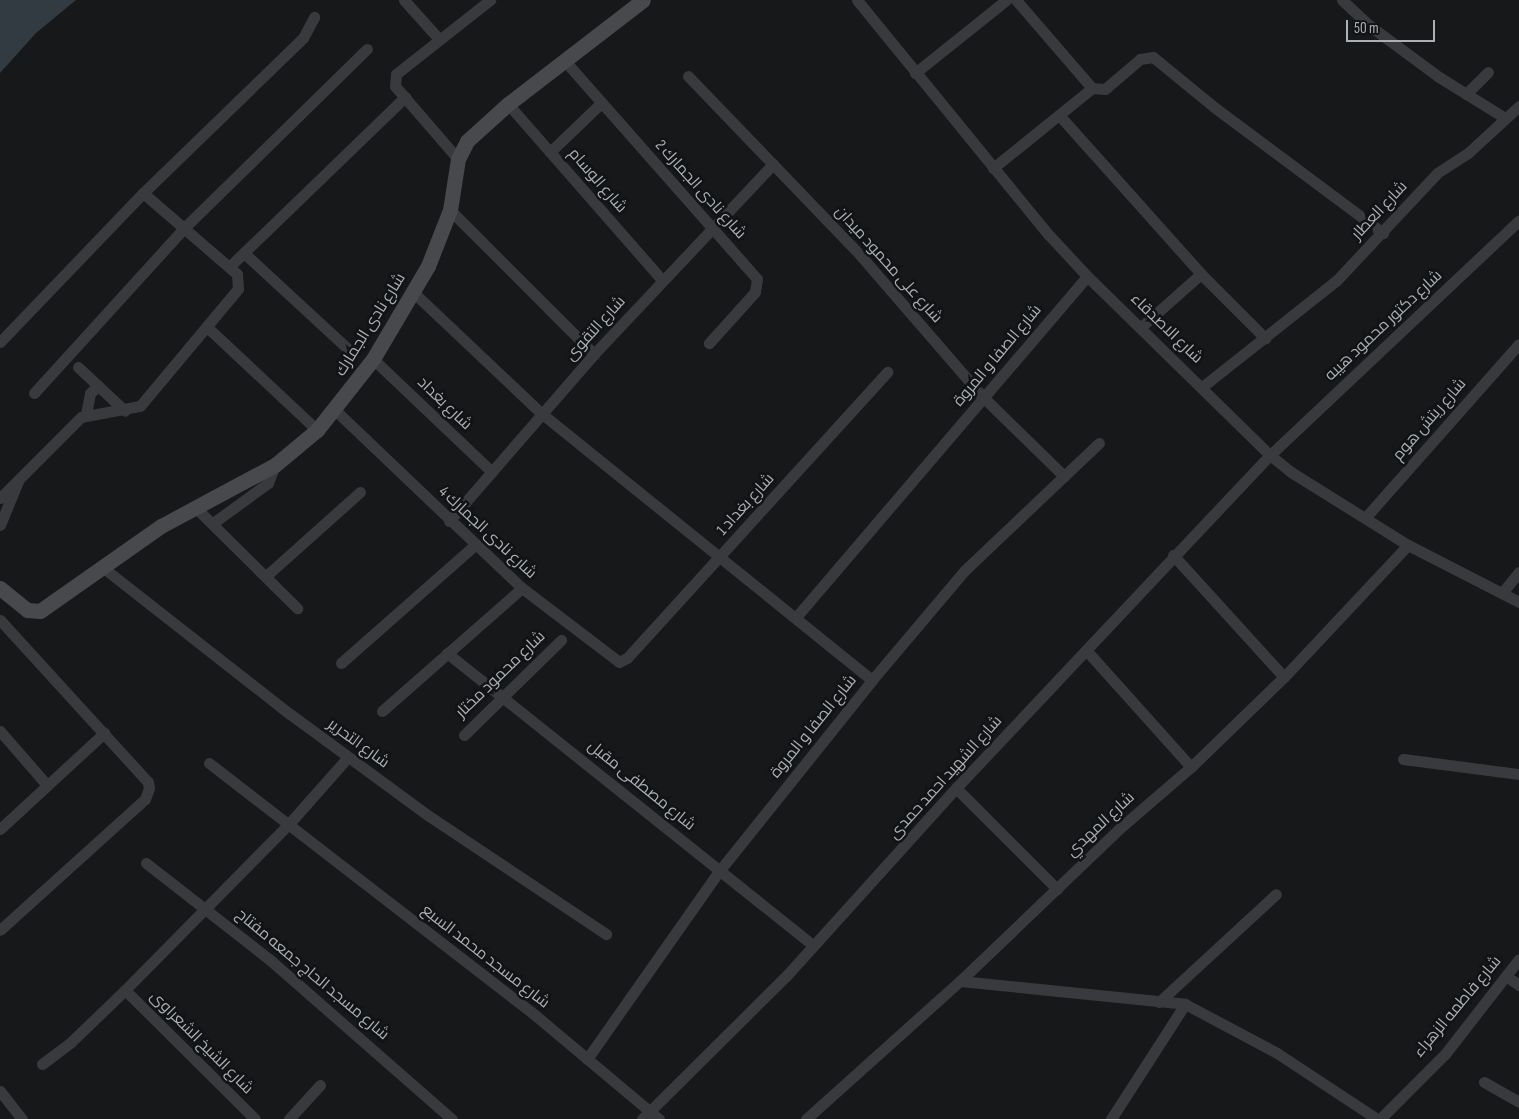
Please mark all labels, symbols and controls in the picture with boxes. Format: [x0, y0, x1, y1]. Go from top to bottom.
scale bar [1349, 10, 1438, 42]
text: 50 m [1354, 19, 1379, 38]
street label: شارع نادى الجمارك 2 [650, 136, 750, 244]
street label: شارع الوسام [564, 145, 630, 217]
street label: شارع العطار [1348, 178, 1412, 244]
street label: شارع على محمود ميدان [830, 202, 946, 328]
street label: شارع دكتور محمود هيبه [1321, 267, 1447, 385]
street label: شارع نادى الجمارك [332, 270, 410, 380]
street label: شارع الاصدقاء [1126, 290, 1206, 368]
street label: شارع التقوى [562, 293, 630, 365]
street label: شارع الصفا و المروة [950, 301, 1046, 411]
street label: شارع بغداد [413, 373, 475, 435]
street label: شارع ريتش هوم [1389, 375, 1471, 465]
street label: شارع بغداد 1 [713, 470, 779, 540]
street label: شارع نادى الجمارك 4 [434, 483, 540, 583]
street label: شارع محمود مختار [452, 627, 550, 723]
street label: شارع الصفا و المروة [767, 672, 861, 782]
street label: شارع الشهيد احمد حمدى [885, 712, 1007, 844]
street label: شارع التحرير [323, 715, 393, 773]
street label: شارع مصطفى مقبل [583, 737, 699, 835]
street label: شارع المهدي [1063, 788, 1139, 862]
street label: شارع مسجد محمد السبع [417, 901, 553, 1013]
street label: شارع مسجد الحاج جمعه مفتاح [231, 905, 393, 1045]
street label: شارع فاطمه الزهراء [1410, 952, 1506, 1062]
street label: شارع الشيخ الشعراوى [145, 987, 257, 1099]

